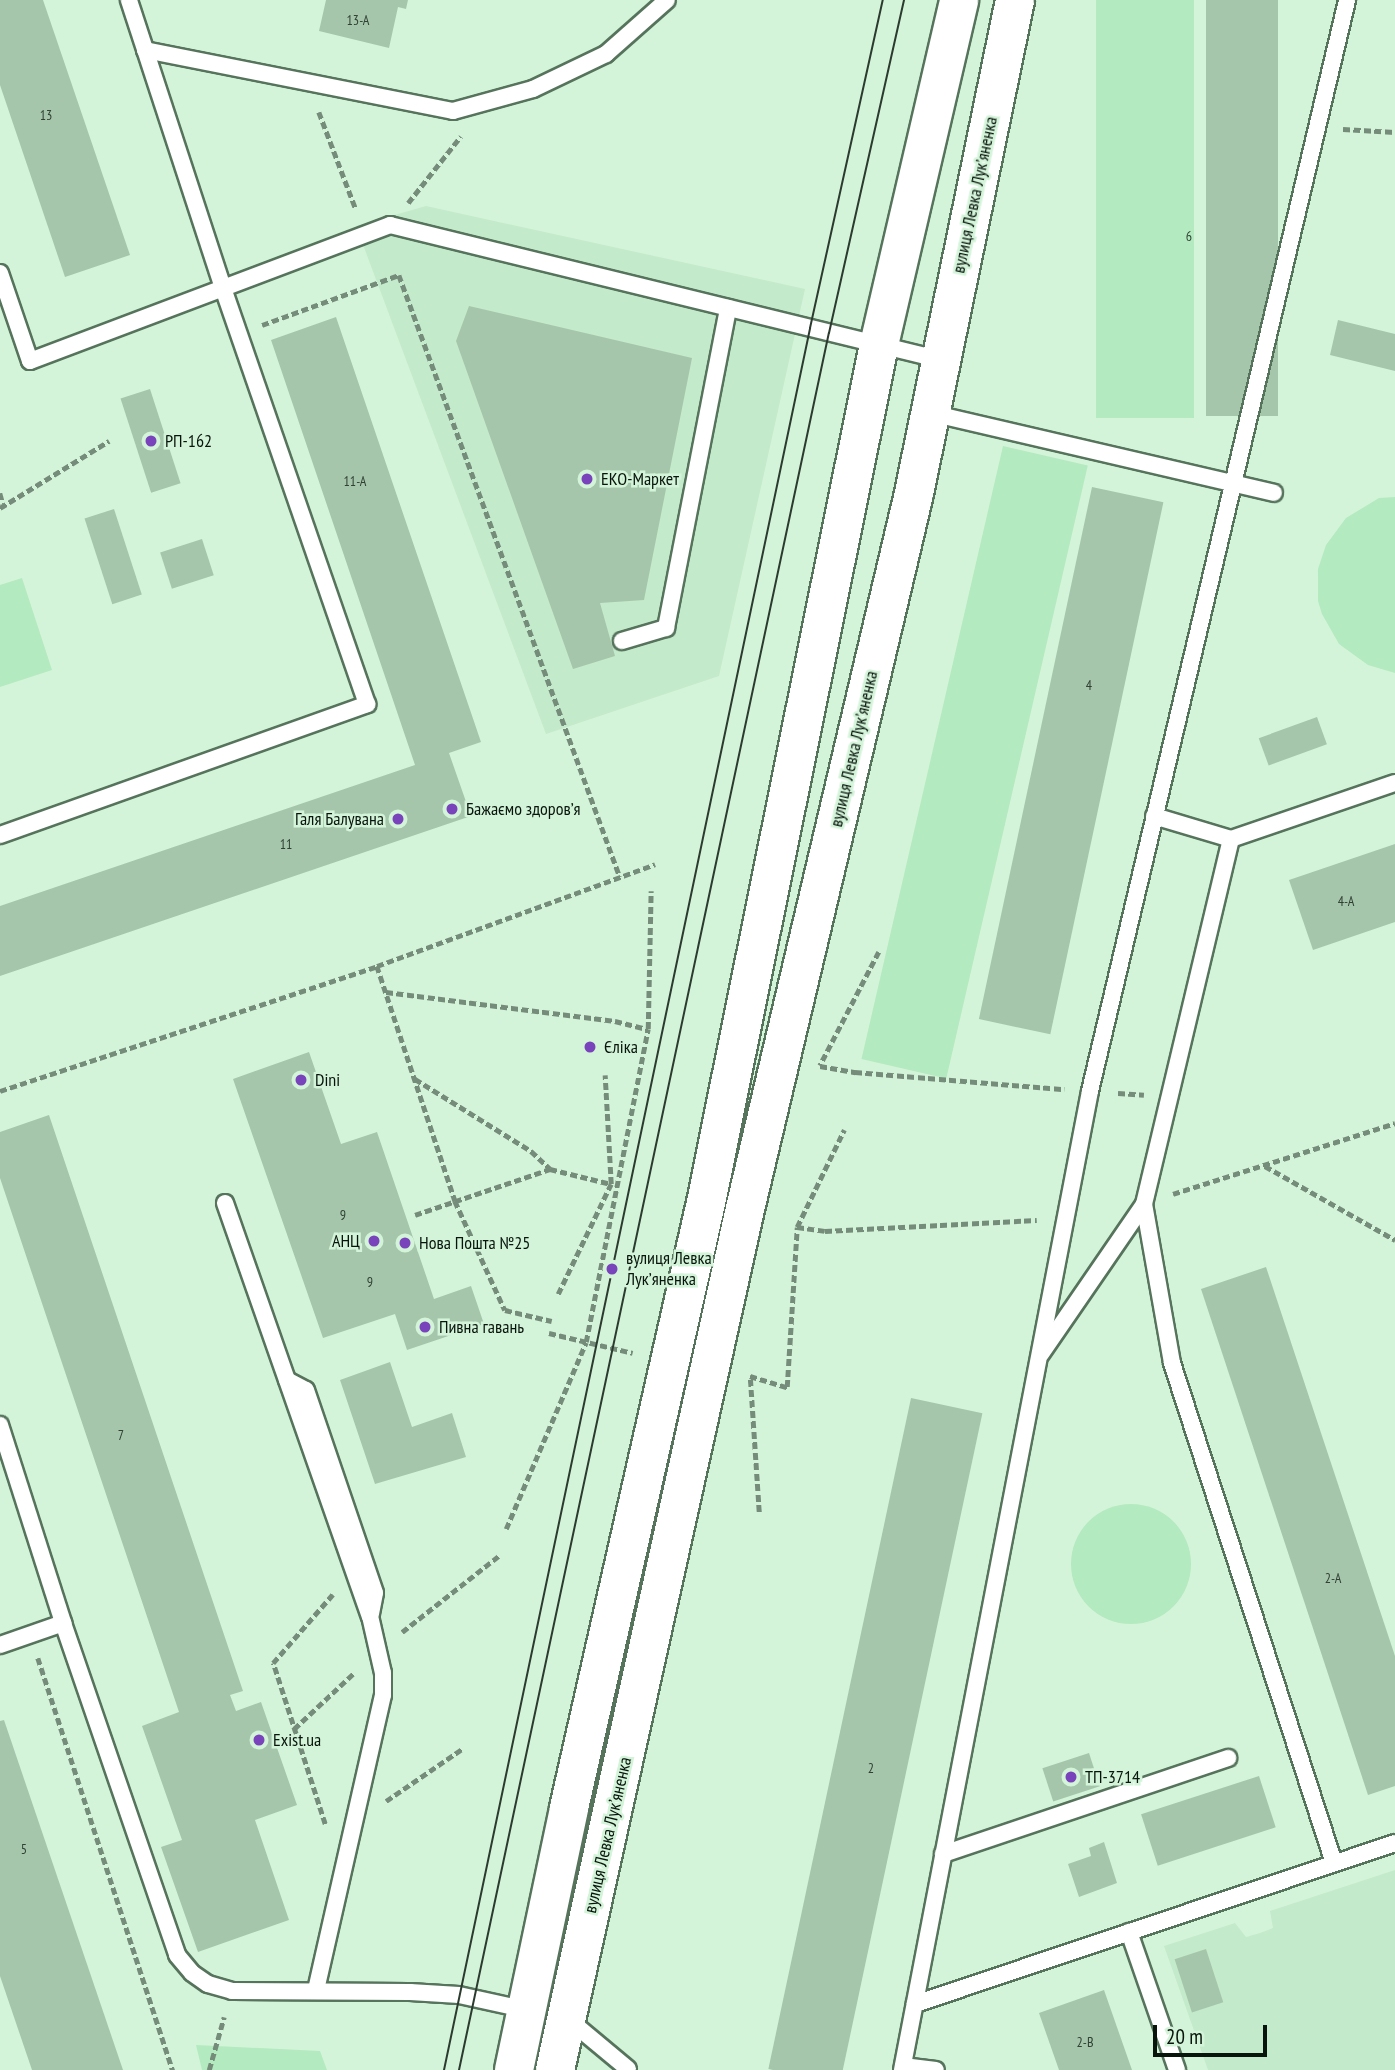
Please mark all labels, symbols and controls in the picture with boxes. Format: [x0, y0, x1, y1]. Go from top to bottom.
house number: 13-А [347, 12, 369, 28]
house number: 13 [40, 107, 52, 123]
street label: вулиця Левка Лукʼяненка [948, 115, 1002, 275]
house number: 6 [1186, 228, 1192, 244]
place label: РП-162 [165, 430, 212, 452]
marker: РП-162 [143, 433, 159, 449]
place label: ЕКО-Маркет [601, 468, 679, 490]
marker: ЕКО-Маркет [579, 471, 595, 487]
house number: 11-А [344, 473, 366, 489]
street label: вулиця Левка Лукʼяненка [826, 669, 882, 829]
house number: 4 [1086, 677, 1092, 693]
place label: Бажаємо здоровʼя [466, 798, 581, 820]
marker: Бажаємо здоровʼя [444, 801, 460, 817]
place label: Галя Балувана [295, 808, 384, 830]
marker: Галя Балувана [390, 811, 406, 827]
house number: 11 [280, 836, 292, 852]
house number: 4-А [1338, 893, 1354, 909]
place label: Єліка [604, 1036, 638, 1058]
marker: Єліка [582, 1039, 598, 1055]
place label: Dini [315, 1069, 340, 1091]
marker: Dini [293, 1072, 309, 1088]
house number: 9 [340, 1207, 346, 1223]
place label: АНЦ [332, 1230, 360, 1252]
place label: Нова Пошта №25 [419, 1232, 530, 1254]
marker: АНЦ [366, 1233, 382, 1249]
marker: Нова Пошта №25 [397, 1235, 413, 1251]
place label: вулиця Левка Лукʼяненка [626, 1248, 712, 1290]
marker: вулиця Левка Лукʼяненка [604, 1261, 620, 1277]
house number: 9 [367, 1274, 373, 1290]
place label: Пивна гавань [439, 1316, 524, 1338]
marker: Пивна гавань [417, 1319, 433, 1335]
house number: 7 [118, 1427, 124, 1443]
house number: 2-А [1325, 1570, 1341, 1586]
place label: Exist.ua [273, 1729, 321, 1751]
marker: Exist.ua [251, 1732, 267, 1748]
street label: вулиця Левка Лукʼяненка [580, 1755, 636, 1915]
house number: 2 [868, 1760, 874, 1776]
place label: ТП-3714 [1085, 1766, 1140, 1788]
marker: ТП-3714 [1063, 1769, 1079, 1785]
house number: 5 [21, 1841, 27, 1857]
scale bar [1157, 2010, 1271, 2054]
text: 20 m [1166, 2023, 1203, 2050]
house number: 2-В [1077, 2034, 1093, 2050]

